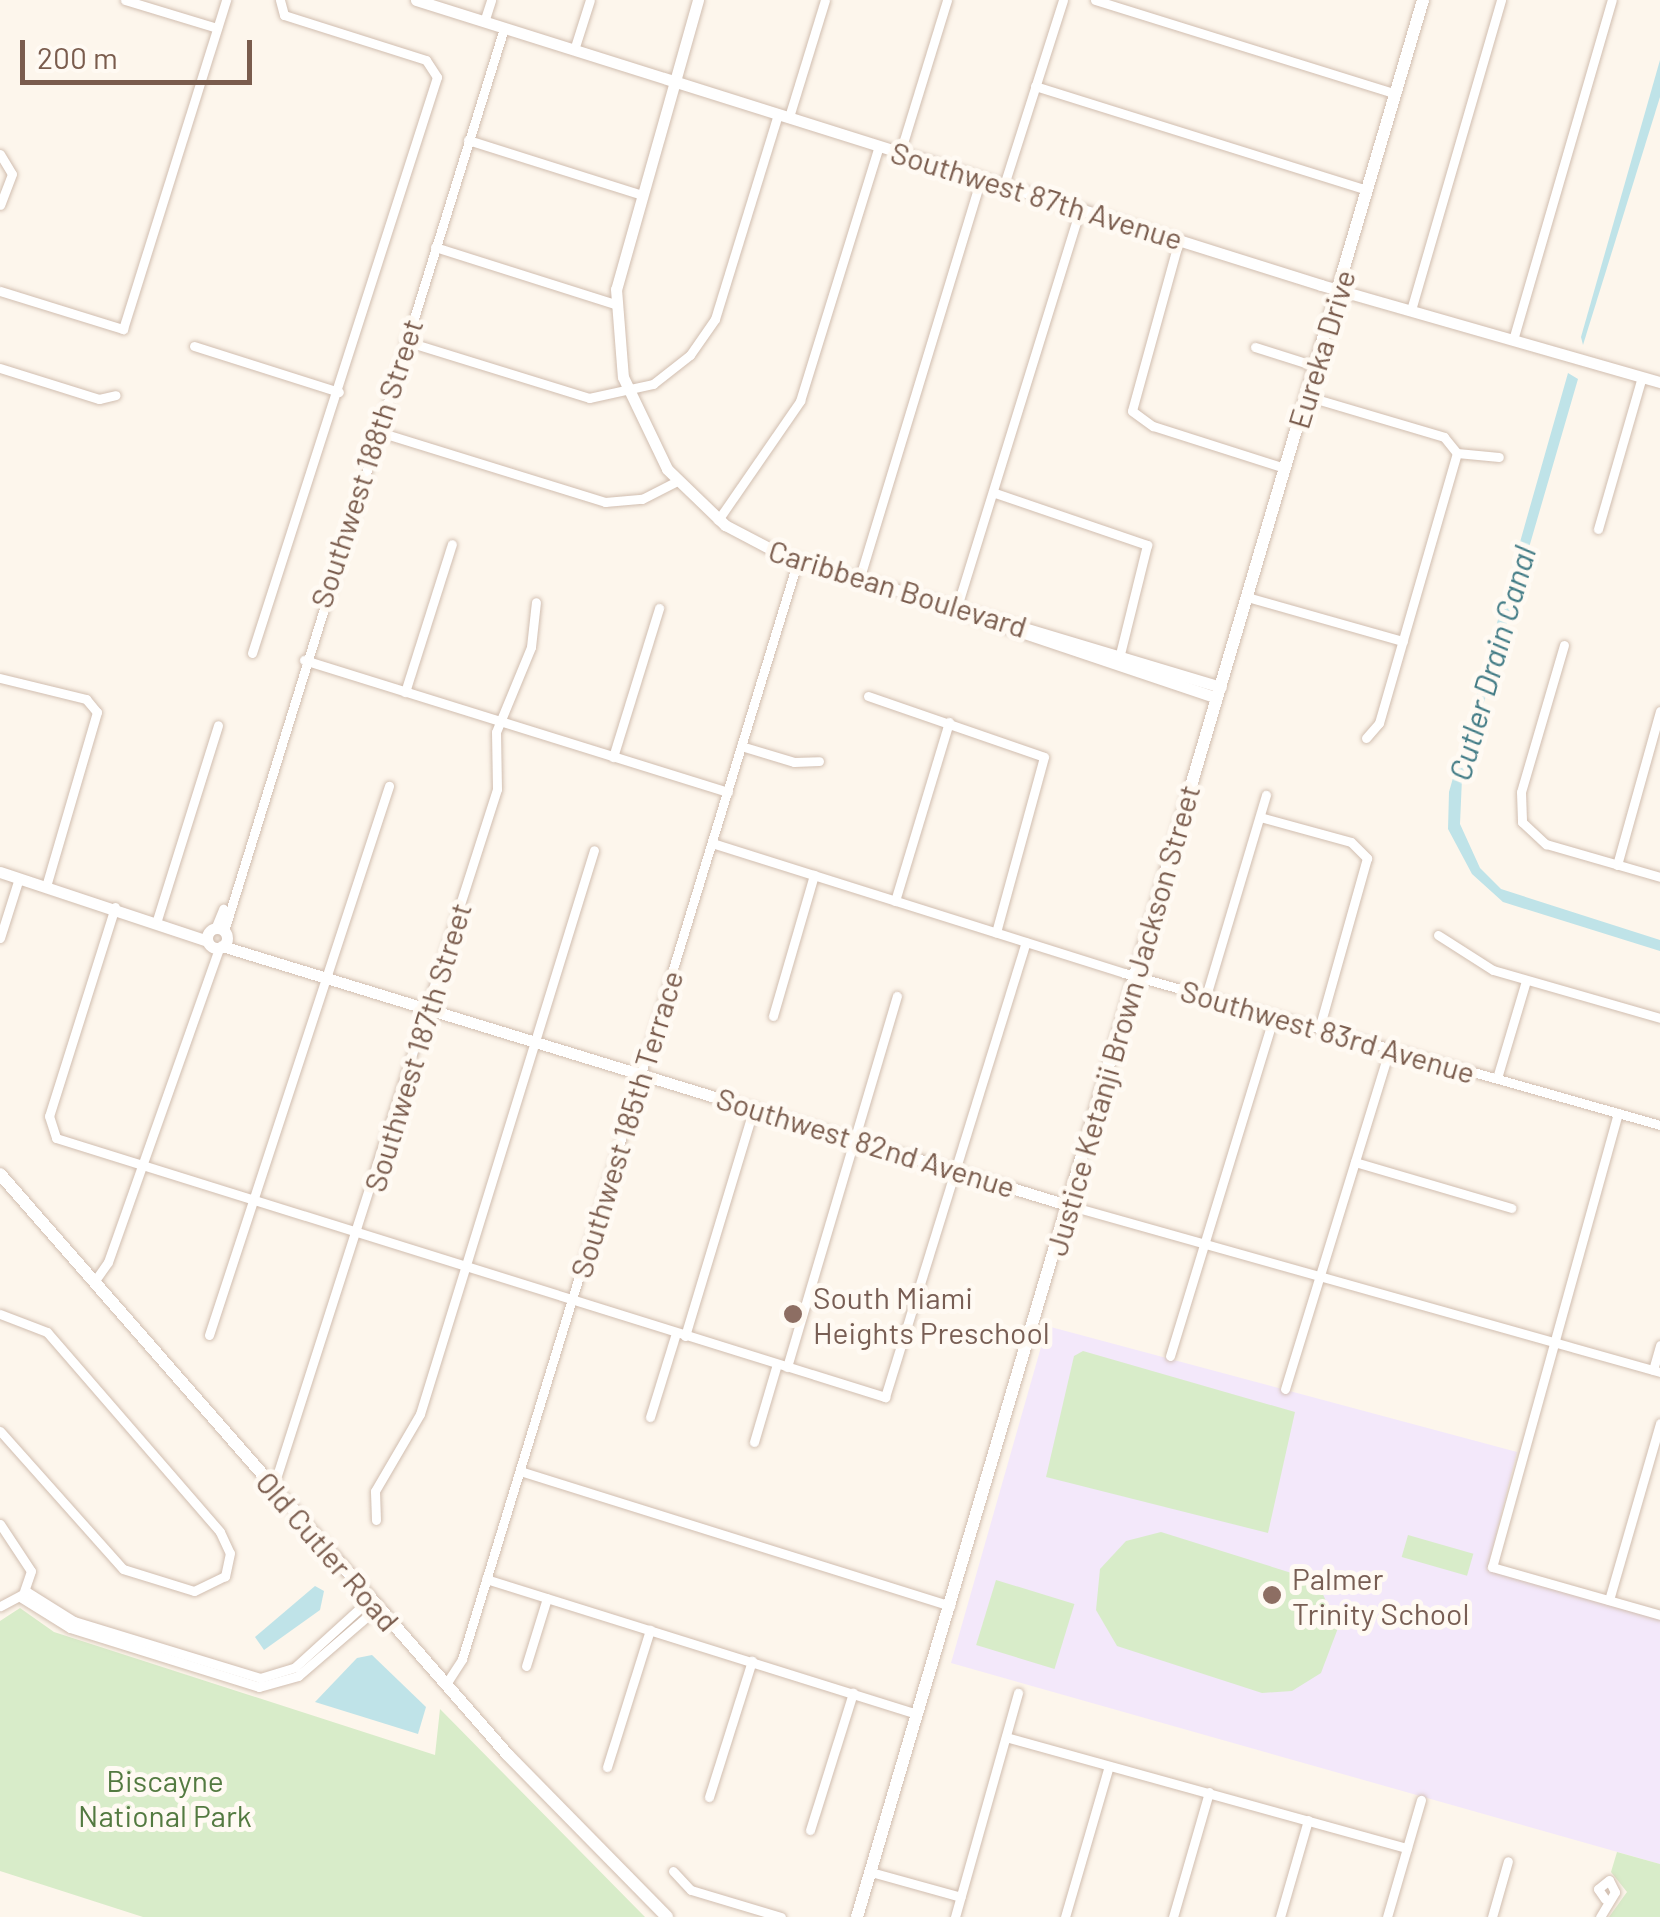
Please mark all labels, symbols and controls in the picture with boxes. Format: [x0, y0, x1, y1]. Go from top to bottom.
scale bar [25, 20, 258, 82]
text: 200 m [37, 39, 118, 75]
street label: Southwest 87th Avenue [887, 133, 1187, 257]
street label: Eureka Drive [1280, 265, 1362, 433]
street label: Southwest 188th Street [302, 314, 430, 612]
street label: Caribbean Boulevard [765, 532, 1031, 644]
water label: Cutler Drain Canal [1439, 541, 1543, 785]
street label: Justice Ketanji Brown Jackson Street [1037, 780, 1207, 1260]
street label: Southwest 187th Street [356, 898, 478, 1196]
street label: Southwest 185th Terrace [562, 966, 690, 1282]
street label: Southwest 83rd Avenue [1177, 972, 1479, 1090]
street label: Southwest 82nd Avenue [712, 1079, 1020, 1205]
place label: South Miami Heights Preschool [813, 1279, 1050, 1350]
marker: South Miami Heights Preschool [782, 1303, 804, 1325]
street label: Old Cutler Road [249, 1464, 407, 1638]
place label: Palmer Trinity School [1292, 1560, 1469, 1630]
marker: Palmer Trinity School [1261, 1584, 1283, 1606]
park label: Biscayne National Park [78, 1762, 252, 1832]

